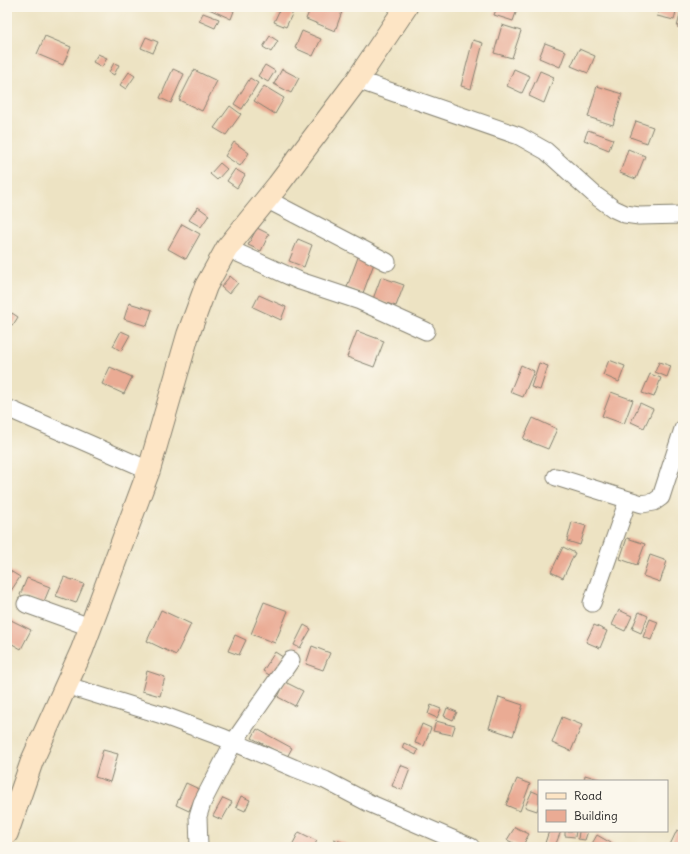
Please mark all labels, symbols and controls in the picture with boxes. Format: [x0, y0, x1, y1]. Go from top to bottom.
legend [538, 780, 668, 832]
text: Road [574, 788, 602, 803]
text: Building [574, 808, 618, 823]

